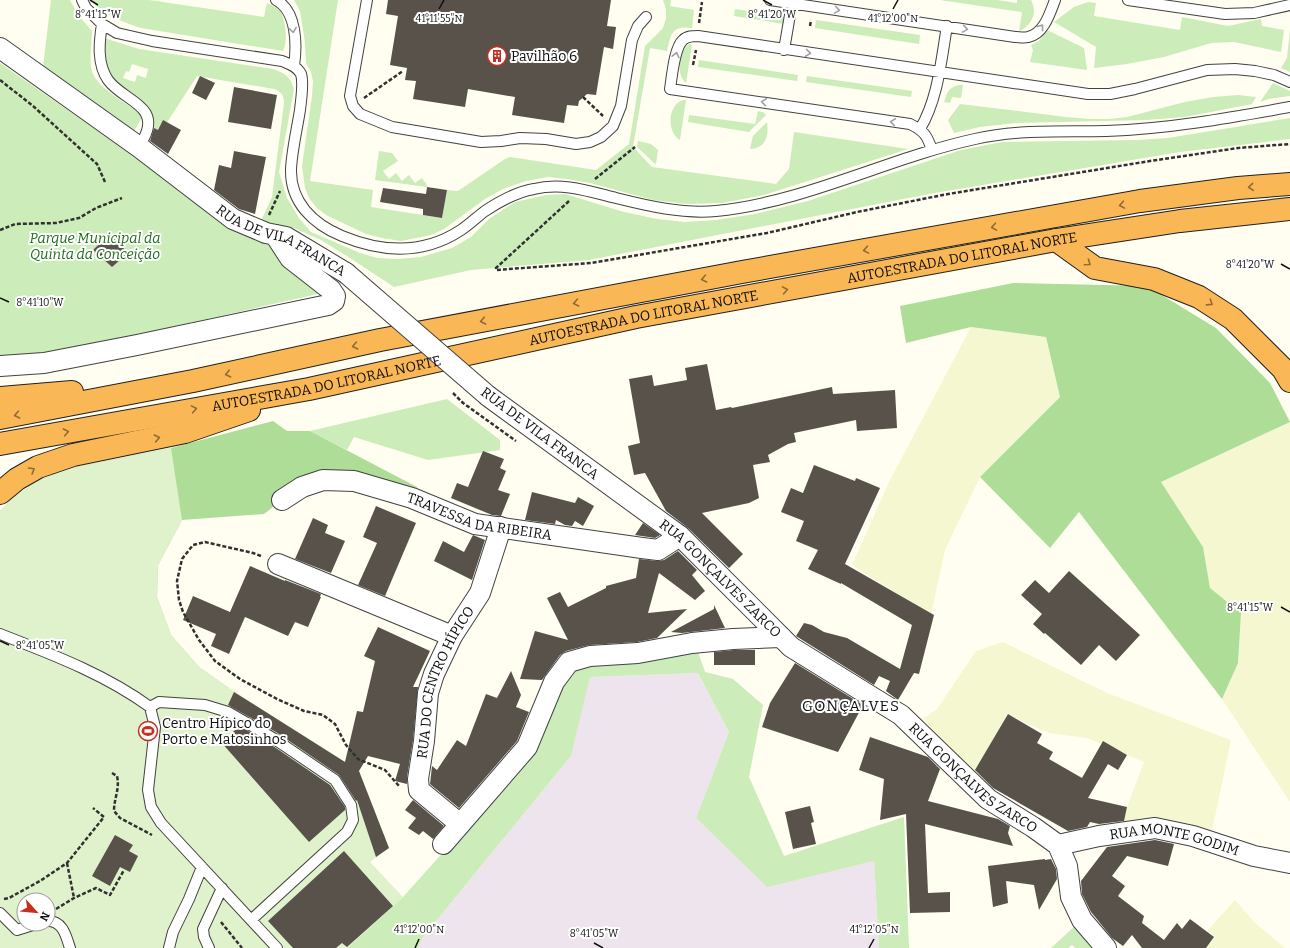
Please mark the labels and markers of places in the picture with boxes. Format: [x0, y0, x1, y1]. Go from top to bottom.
building icon: Pavilhão 6 [486, 45, 508, 67]
place label: Pavilhão 6 [511, 48, 577, 65]
place label: Centro Hípico do Porto e Matosinhos [162, 715, 287, 748]
sports icon: Centro Hípico do Porto e Matosinhos [137, 720, 159, 742]

